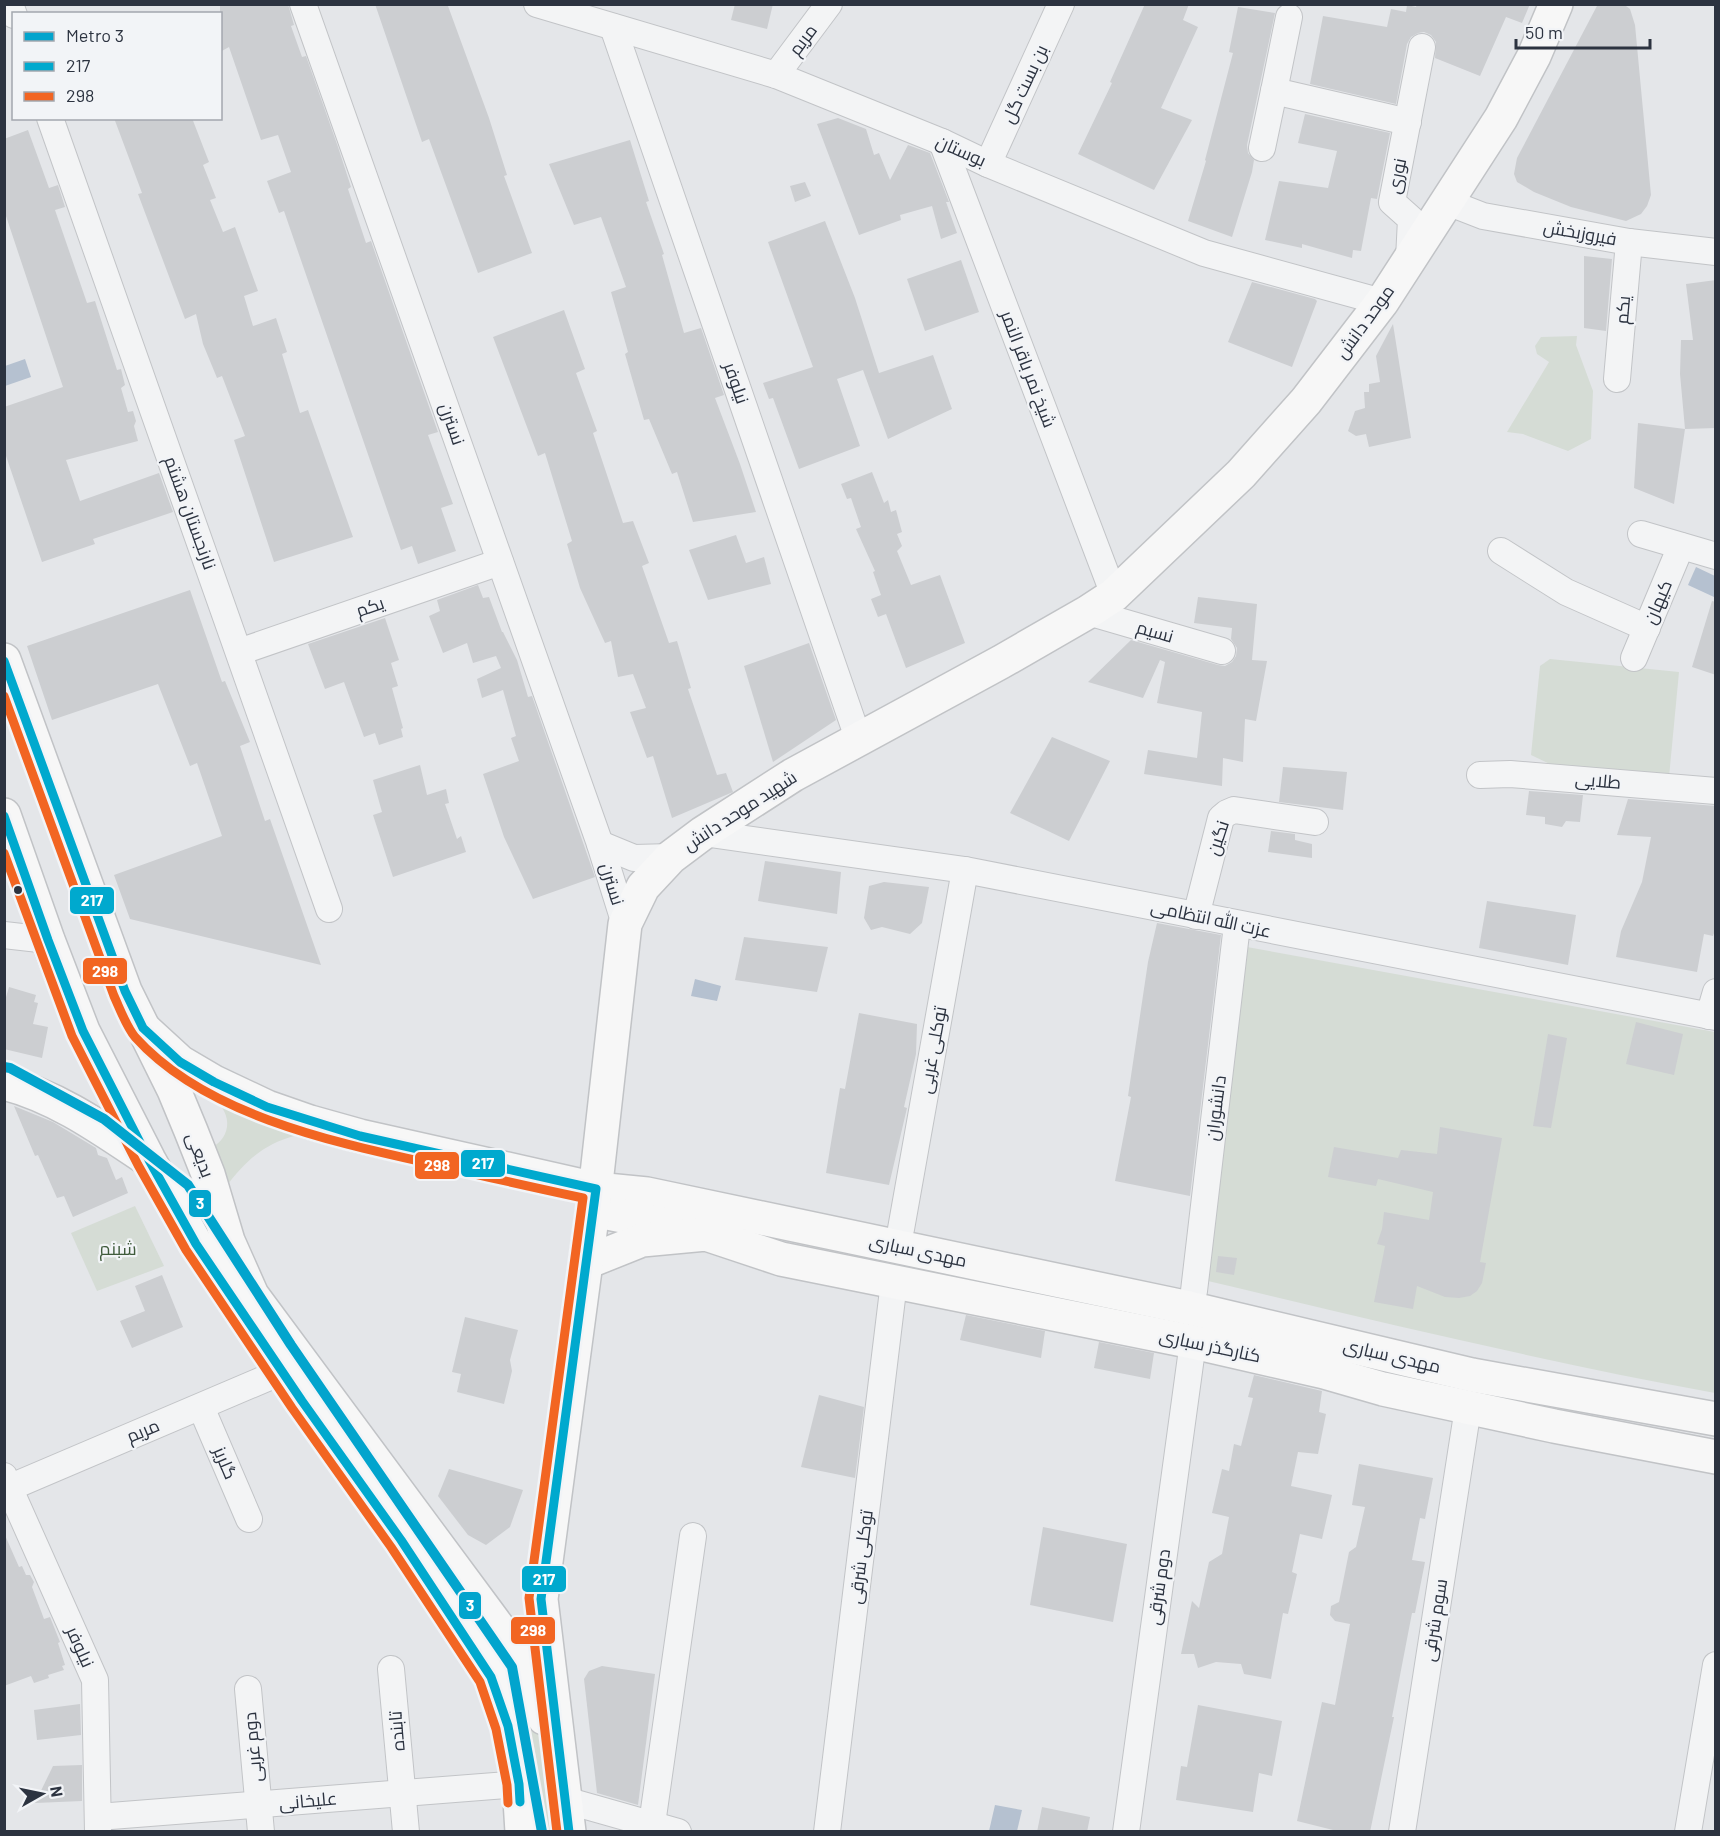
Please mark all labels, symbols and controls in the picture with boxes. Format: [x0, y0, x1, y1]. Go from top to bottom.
legend [12, 12, 222, 120]
scale bar [1516, 12, 1650, 50]
street label: مریم [783, 19, 823, 61]
text: 50 m [1525, 21, 1563, 43]
text: Metro 3 [66, 24, 124, 46]
street label: بن بست گل [996, 41, 1053, 127]
text: 217 [66, 54, 91, 76]
text: 298 [66, 84, 94, 106]
street label: بوستان [932, 129, 990, 172]
street label: نوری [1382, 156, 1411, 196]
street label: فیروزبخش [1542, 215, 1619, 250]
street label: موحد دانش [1330, 280, 1399, 363]
street label: یکم [1610, 295, 1636, 325]
street label: شیخ نمر باقر النمر [994, 306, 1061, 431]
street label: نیلوفر [718, 358, 754, 407]
street label: نسترن [435, 400, 470, 448]
street label: نارنجستان هشتم [158, 453, 222, 573]
street label: کیهان [1638, 576, 1677, 627]
street label: یکم [353, 591, 388, 623]
street label: نسیم [1134, 615, 1176, 649]
street label: شهید موحد دانش [678, 765, 801, 856]
street label: طلایی [1574, 767, 1622, 794]
street label: نگین [1201, 817, 1234, 858]
street label: نسترن [595, 860, 630, 908]
unlabelled marker [12, 884, 24, 896]
line badge: 217 [69, 886, 115, 915]
text: 217 [81, 890, 103, 909]
street label: عزت الله انتظامی [1149, 895, 1273, 942]
line badge: 298 [82, 957, 128, 985]
text: 298 [92, 961, 118, 980]
street label: توکلی غربی [914, 1004, 952, 1095]
street label: دانشوران [1200, 1074, 1231, 1142]
street label: بدیعی [181, 1129, 220, 1181]
line badge: 217 [460, 1149, 506, 1178]
line badge: 298 [414, 1151, 460, 1180]
text: 217 [472, 1153, 494, 1172]
text: 298 [424, 1155, 450, 1174]
line badge: 3 [188, 1189, 212, 1218]
text: 3 [196, 1193, 204, 1212]
street label: مهدی سباری [867, 1229, 969, 1272]
park label: شبنم [99, 1237, 137, 1261]
street label: کنارگذر سباری [1157, 1324, 1263, 1367]
street label: مهدی سباری [1341, 1333, 1443, 1378]
street label: مریم [123, 1413, 163, 1449]
street label: گلریز [208, 1442, 243, 1483]
street label: توکلی شرقی [843, 1508, 878, 1605]
street label: دوم شرقی [1142, 1547, 1176, 1627]
line badge: 217 [521, 1565, 567, 1593]
text: 217 [533, 1569, 555, 1588]
street label: سوم شرقی [1417, 1577, 1453, 1663]
line badge: 3 [458, 1591, 482, 1620]
text: 3 [466, 1595, 474, 1614]
line badge: 298 [510, 1616, 556, 1645]
text: 298 [520, 1620, 546, 1639]
street label: نیلوفر [61, 1622, 100, 1671]
street label: تابنده [383, 1710, 409, 1752]
street label: دوم غربی [238, 1711, 268, 1783]
north arrow [12, 1764, 72, 1824]
text: N [47, 1785, 68, 1798]
street label: علیخانی [278, 1787, 338, 1815]

